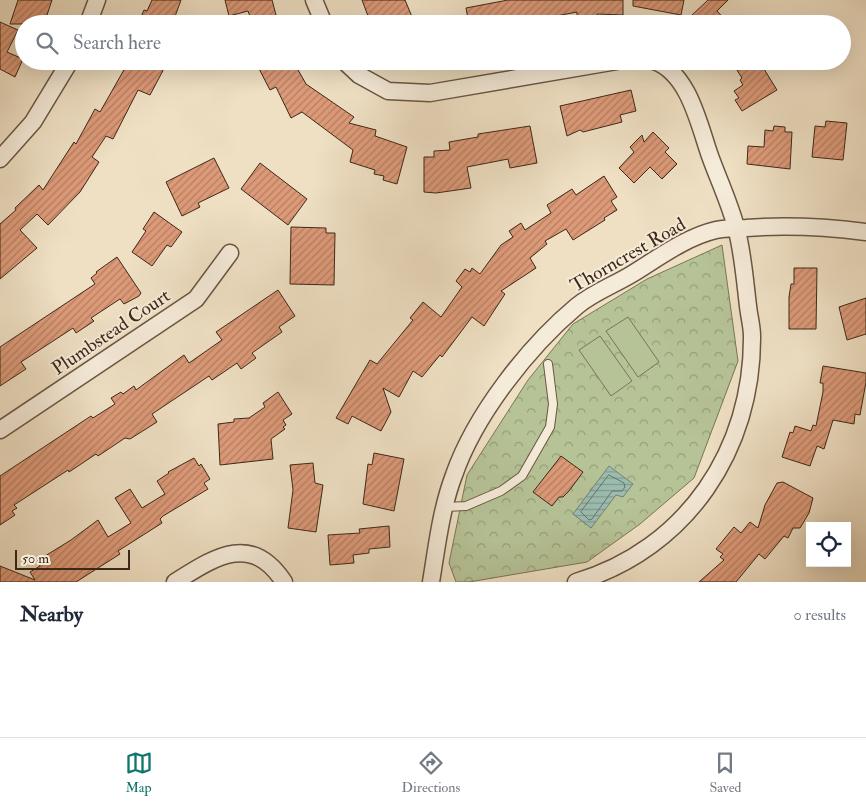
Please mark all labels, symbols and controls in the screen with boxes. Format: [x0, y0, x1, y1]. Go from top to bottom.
search box [15, 15, 851, 70]
icon: search [33, 29, 61, 57]
text: Search here [73, 31, 161, 55]
street label: Thorncrest Road [566, 212, 690, 298]
street label: Plumbstead Court [47, 284, 175, 380]
map controls [806, 522, 851, 567]
button: locate [806, 522, 851, 567]
scale bar [15, 547, 130, 570]
text: 50 m [22, 550, 49, 567]
text: Nearby [20, 601, 83, 628]
text: 0 results [793, 605, 846, 625]
tab: Map [125, 749, 153, 796]
tab: Directions [402, 749, 460, 796]
tab: Saved [709, 749, 741, 796]

